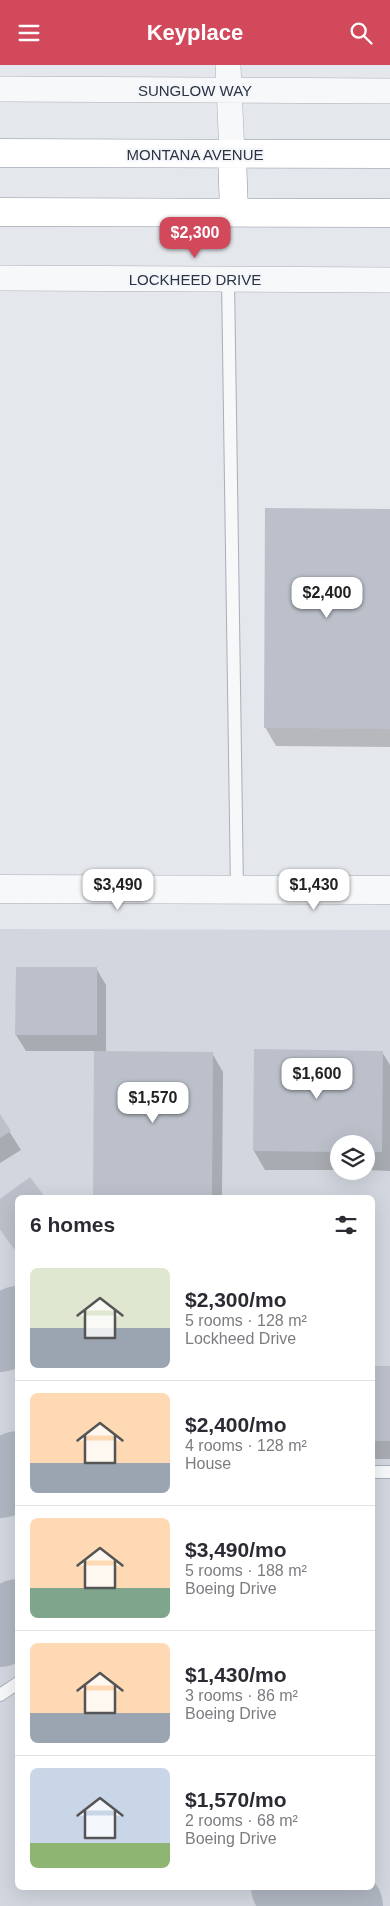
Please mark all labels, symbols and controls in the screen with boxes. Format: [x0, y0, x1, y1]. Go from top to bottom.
icon: menu [15, 19, 43, 47]
icon: search [347, 19, 375, 47]
text: Keyplace [147, 20, 243, 45]
street label: SUNGLOW WAY [138, 82, 252, 99]
street label: MONTANA AVENUE [127, 146, 263, 163]
pin: $2,300 [154, 217, 236, 259]
text: $2,300 [171, 224, 219, 241]
street label: LOCKHEED DRIVE [129, 271, 261, 288]
pin: $2,400 [286, 577, 368, 619]
text: $2,400 [303, 584, 351, 601]
pin: $3,490 [77, 869, 159, 911]
pin: $1,430 [273, 869, 355, 911]
text: $3,490 [94, 876, 142, 893]
text: $1,430 [290, 876, 338, 893]
pin: $1,600 [276, 1057, 358, 1100]
text: $1,600 [293, 1065, 341, 1082]
pin: $1,570 [112, 1081, 194, 1124]
text: $1,570 [129, 1089, 177, 1106]
map controls [330, 1135, 375, 1180]
button: layers [330, 1135, 375, 1180]
icon: filters [332, 1211, 360, 1239]
text: 6 homes [30, 1213, 115, 1236]
icon: home [70, 1288, 130, 1348]
text: $2,300/mo [185, 1288, 287, 1311]
text: 5 rooms · 128 m² [185, 1312, 307, 1329]
text: Lockheed Drive [185, 1330, 296, 1347]
icon: home [70, 1413, 130, 1473]
text: $2,400/mo [185, 1413, 287, 1436]
text: 4 rooms · 128 m² [185, 1437, 307, 1454]
text: House [185, 1455, 231, 1472]
icon: home [70, 1538, 130, 1598]
text: $3,490/mo [185, 1538, 287, 1561]
text: 5 rooms · 188 m² [185, 1562, 307, 1579]
text: Boeing Drive [185, 1580, 277, 1597]
icon: home [70, 1663, 130, 1723]
text: $1,430/mo [185, 1663, 287, 1686]
text: 3 rooms · 86 m² [185, 1687, 298, 1704]
text: Boeing Drive [185, 1705, 277, 1722]
icon: home [70, 1788, 130, 1848]
text: $1,570/mo [185, 1788, 287, 1811]
text: 2 rooms · 68 m² [185, 1812, 298, 1829]
text: Boeing Drive [185, 1830, 277, 1847]

